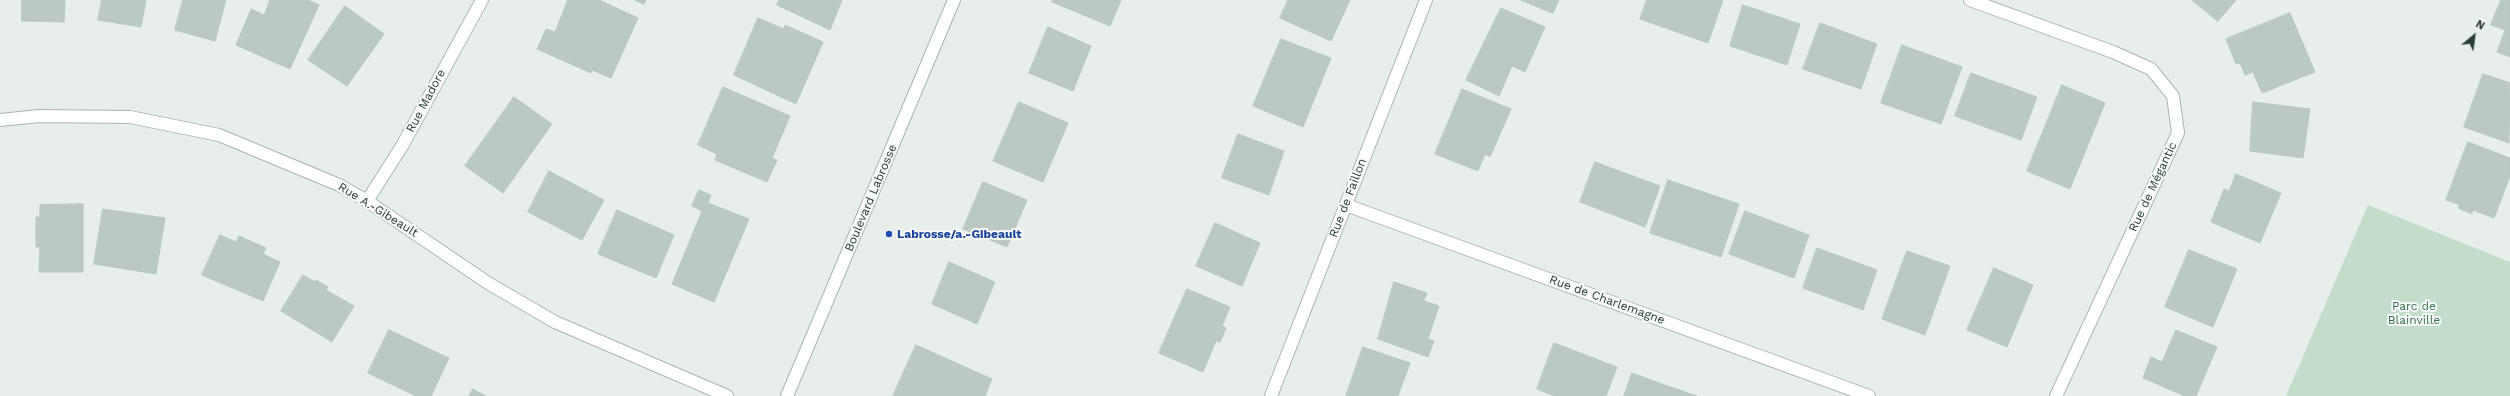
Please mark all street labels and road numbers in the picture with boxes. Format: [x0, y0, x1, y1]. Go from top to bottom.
street label: Rue Madore [403, 67, 449, 135]
street label: Rue de Mégantic [2126, 140, 2180, 234]
street label: Boulevard Labrosse [842, 142, 900, 254]
street label: Rue de Faillon [1326, 156, 1370, 240]
street label: Rue A.-Gibeault [335, 180, 421, 240]
street label: Rue de Charlemagne [1547, 272, 1667, 328]

